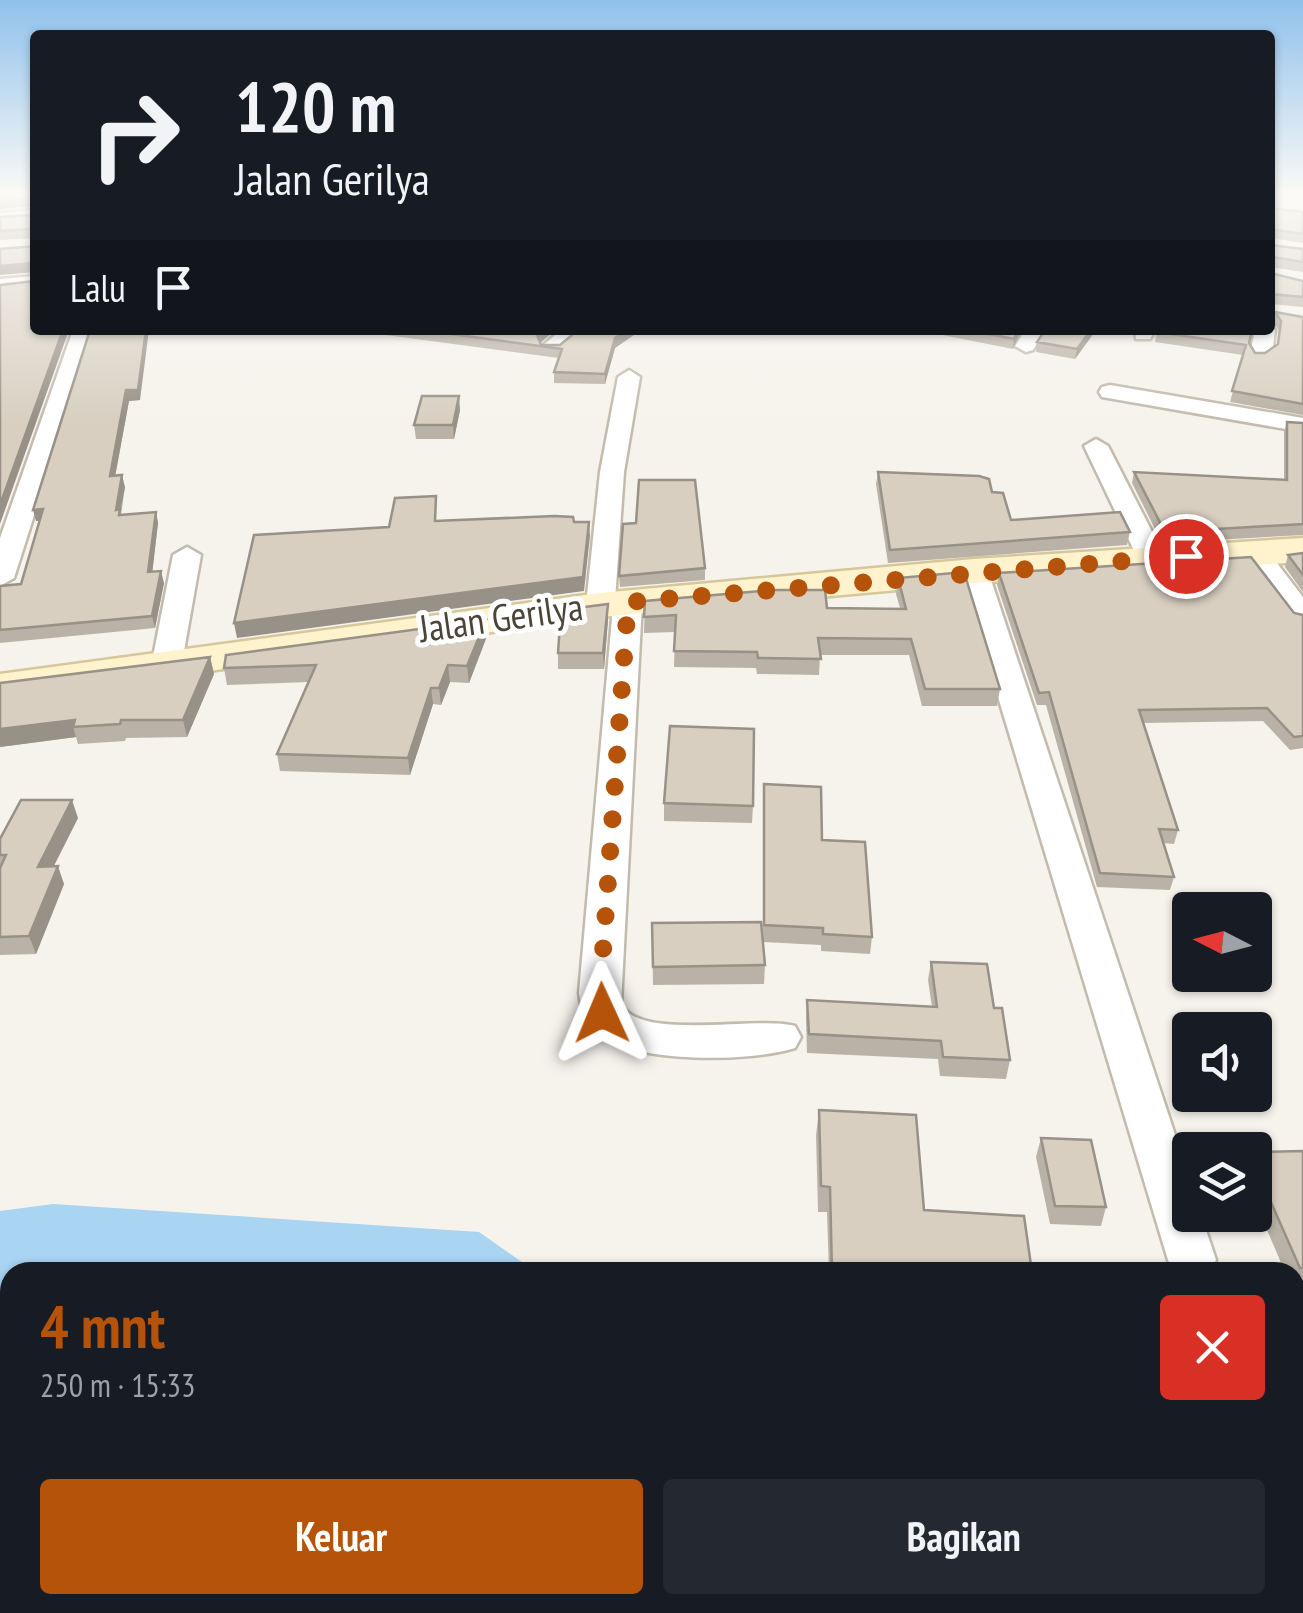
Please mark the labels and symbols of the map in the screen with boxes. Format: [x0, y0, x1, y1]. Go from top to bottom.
pin [1144, 514, 1229, 599]
street label: Jalan Gerilya [415, 581, 586, 652]
north arrow [1172, 892, 1272, 992]
position arrow [550, 961, 654, 1065]

